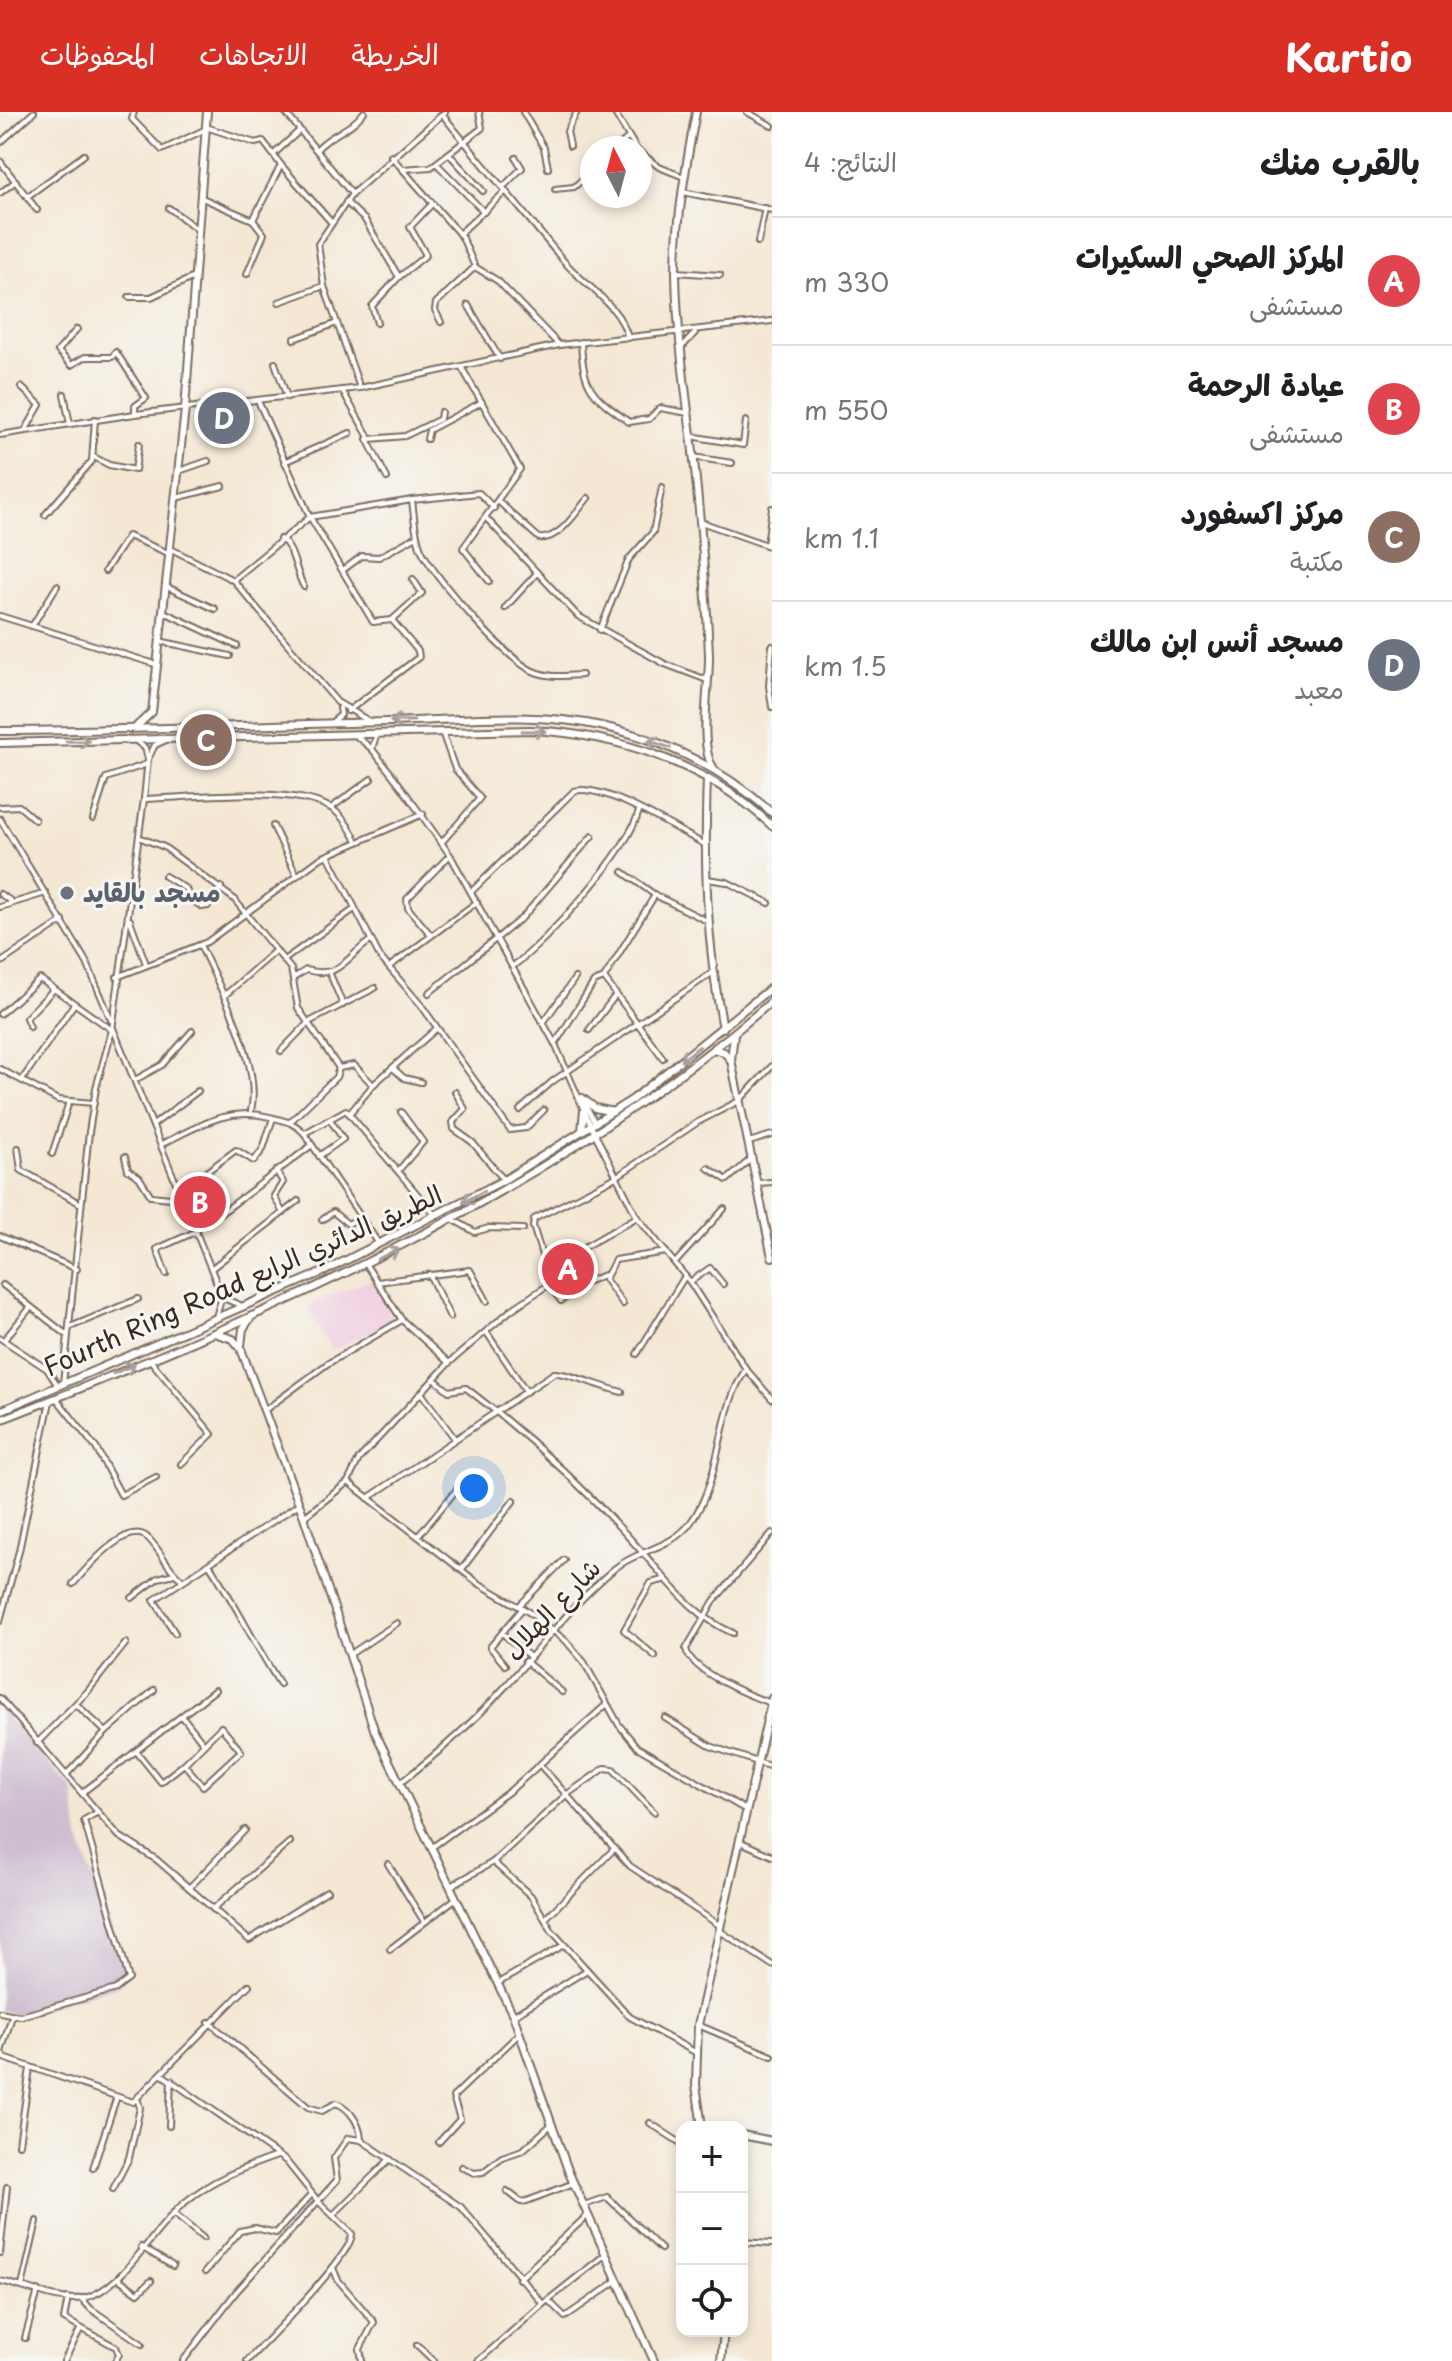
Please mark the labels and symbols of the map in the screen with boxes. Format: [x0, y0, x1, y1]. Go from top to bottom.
north arrow [580, 136, 652, 208]
pin: D [198, 388, 250, 448]
pin: C [180, 710, 232, 770]
one-way arrow [389, 714, 416, 729]
one-way arrow [520, 723, 547, 738]
one-way arrow [64, 733, 91, 748]
one-way arrow [647, 735, 672, 750]
place label: مسجد بالقايد [83, 872, 221, 911]
marker: مسجد بالقايد [58, 884, 76, 902]
one-way arrow [680, 1045, 701, 1063]
pin: B [174, 1172, 226, 1232]
street label: Fourth Ring Road الطريق الدائري الرابع [37, 1174, 448, 1386]
one-way arrow [462, 1189, 486, 1205]
pin: A [542, 1239, 594, 1299]
one-way arrow [375, 1245, 399, 1261]
one-way arrow [111, 1361, 136, 1376]
your location [454, 1468, 494, 1508]
street label: شارع الهلال [493, 1549, 609, 1667]

